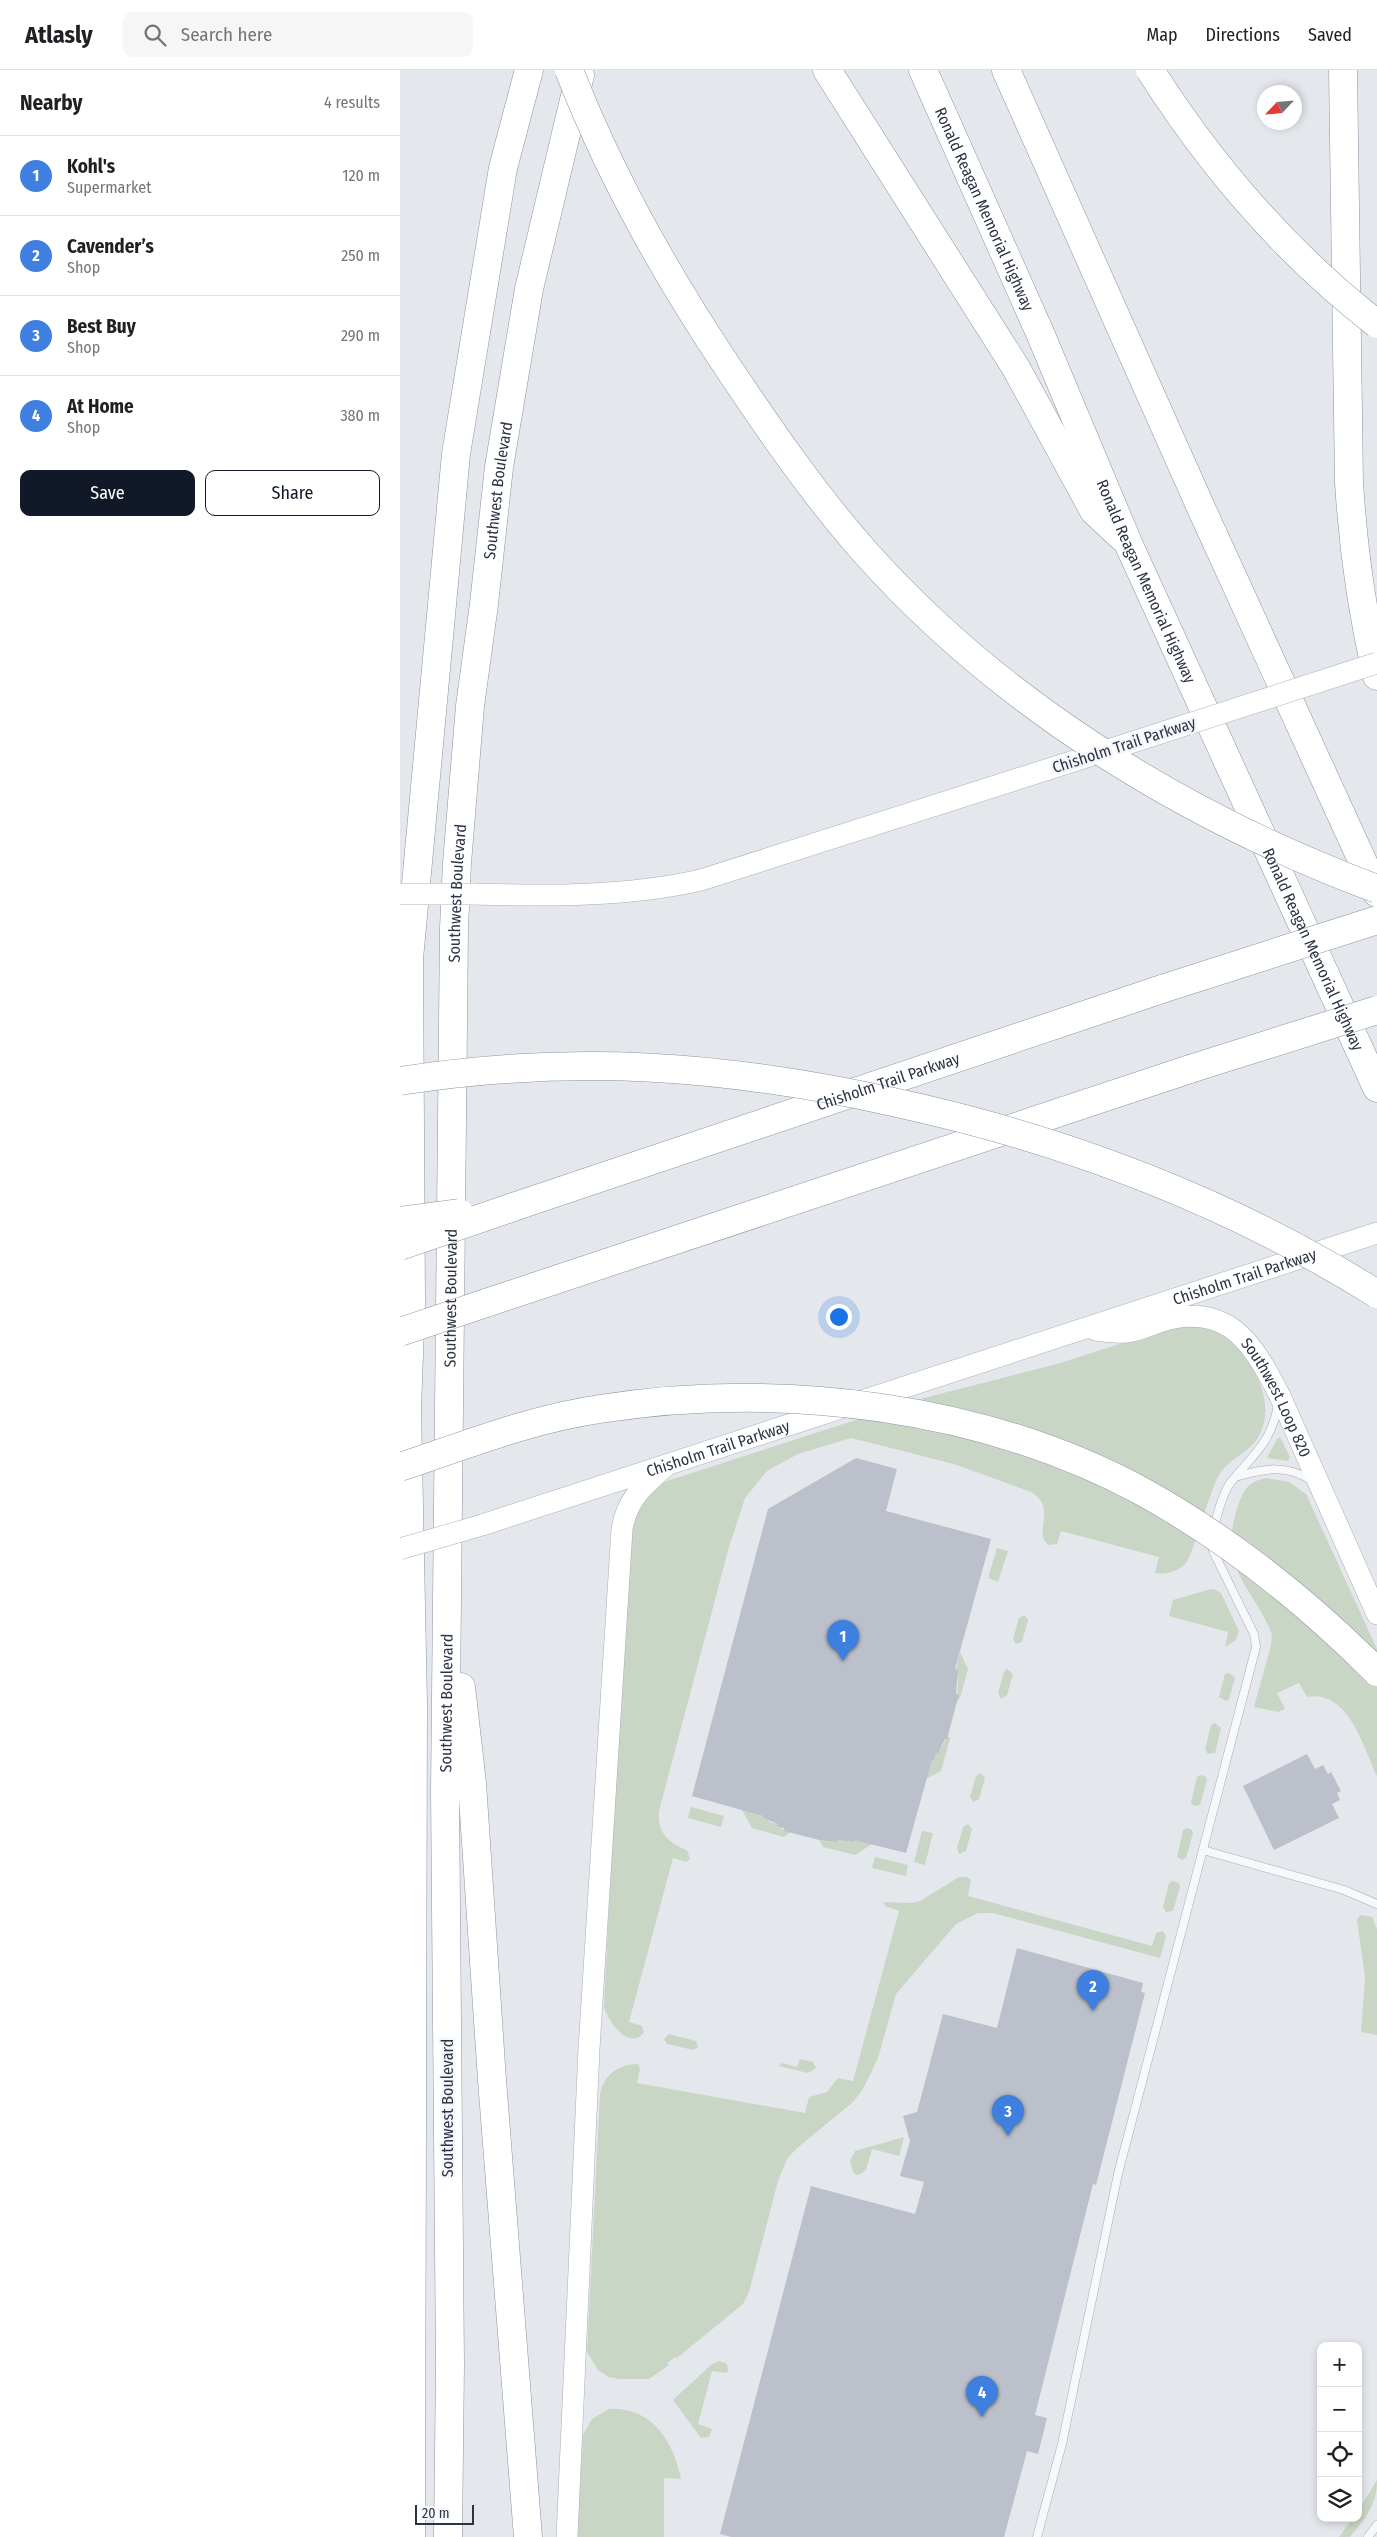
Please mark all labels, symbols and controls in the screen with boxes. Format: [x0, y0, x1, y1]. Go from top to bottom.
search box [123, 12, 473, 57]
text: Atlasly [25, 21, 93, 49]
icon: search [141, 21, 169, 49]
text: Search here [181, 23, 272, 46]
text: Map [1146, 24, 1178, 46]
text: Directions [1206, 24, 1280, 46]
text: Saved [1308, 24, 1352, 46]
north arrow [1257, 85, 1302, 130]
text: Nearby [20, 90, 82, 116]
text: 4 results [324, 93, 380, 112]
street label: Ronald Reagan Memorial Highway [931, 104, 1039, 314]
text: Kohl's [67, 155, 115, 178]
text: 1 [33, 166, 39, 185]
text: 120 m [342, 166, 380, 185]
text: Supermarket [67, 178, 151, 197]
text: Cavender’s [67, 235, 154, 258]
text: 2 [32, 246, 40, 265]
text: 250 m [341, 246, 380, 265]
text: Shop [67, 258, 100, 277]
text: Best Buy [67, 315, 136, 338]
text: 3 [32, 326, 40, 345]
text: 290 m [341, 326, 380, 345]
text: Shop [67, 338, 100, 357]
text: At Home [67, 395, 134, 418]
text: 4 [32, 406, 40, 425]
text: 380 m [340, 406, 380, 425]
text: Shop [67, 418, 100, 437]
street label: Southwest Boulevard [479, 420, 516, 560]
button: Save [20, 470, 195, 516]
button: Share [205, 470, 380, 516]
street label: Ronald Reagan Memorial Highway [1093, 477, 1201, 687]
street label: Chisholm Trail Parkway [1050, 713, 1199, 777]
street label: Southwest Boulevard [444, 823, 470, 963]
street label: Ronald Reagan Memorial Highway [1259, 845, 1368, 1054]
street label: Chisholm Trail Parkway [814, 1048, 963, 1114]
street label: Southwest Boulevard [440, 1229, 460, 1367]
street label: Chisholm Trail Parkway [1170, 1244, 1319, 1309]
your location [826, 1304, 852, 1330]
street label: Southwest Loop 820 [1238, 1334, 1315, 1460]
street label: Chisholm Trail Parkway [644, 1416, 793, 1480]
pin: 1 [827, 1620, 859, 1661]
street label: Southwest Boulevard [436, 1634, 456, 1772]
pin: 2 [1077, 1970, 1109, 2011]
street label: Southwest Boulevard [438, 2039, 457, 2177]
pin: 3 [992, 2095, 1024, 2136]
map controls [1317, 2342, 1362, 2522]
button: + [1317, 2342, 1362, 2387]
pin: 4 [966, 2376, 998, 2417]
button: − [1317, 2387, 1362, 2432]
button: locate [1317, 2432, 1362, 2477]
button: layers [1317, 2477, 1362, 2522]
scale bar [415, 2502, 474, 2525]
text: 20 m [422, 2505, 450, 2522]

